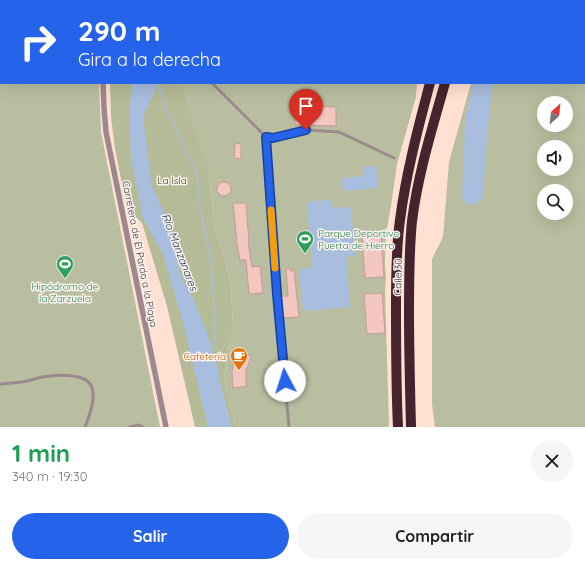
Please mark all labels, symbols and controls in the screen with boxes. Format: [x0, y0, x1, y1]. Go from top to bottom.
text: 290 m [78, 13, 161, 48]
icon: right [12, 16, 64, 68]
text: Gira a la derecha [78, 48, 221, 71]
pin [289, 89, 323, 130]
icon: arrive [295, 95, 317, 117]
north arrow [537, 96, 573, 132]
map controls [537, 96, 573, 220]
button: sound [537, 140, 573, 176]
park label: La Isla [157, 174, 187, 187]
street label: Carretera de El Pardo a la Playa [119, 180, 161, 328]
button: search [537, 184, 573, 220]
water label: Río Manzanares [159, 211, 201, 293]
place label: Parque Deportivo Puerta de Hierro [318, 227, 399, 252]
sports icon: Parque Deportivo Puerta de Hierro [295, 229, 315, 254]
sports icon: Hipódromo de la Zarzuela [55, 254, 75, 279]
street label: Calle 30 [391, 259, 405, 295]
place label: Hipódromo de la Zarzuela [32, 280, 99, 305]
cafe icon: Cafetería [229, 346, 249, 371]
place label: Cafetería [183, 350, 226, 363]
position arrow [264, 360, 306, 402]
text: 1 min [12, 438, 70, 468]
button: close [531, 440, 573, 482]
text: 340 m · 19:30 [12, 468, 87, 484]
button: Salir [12, 513, 289, 559]
button: Compartir [297, 513, 573, 559]

